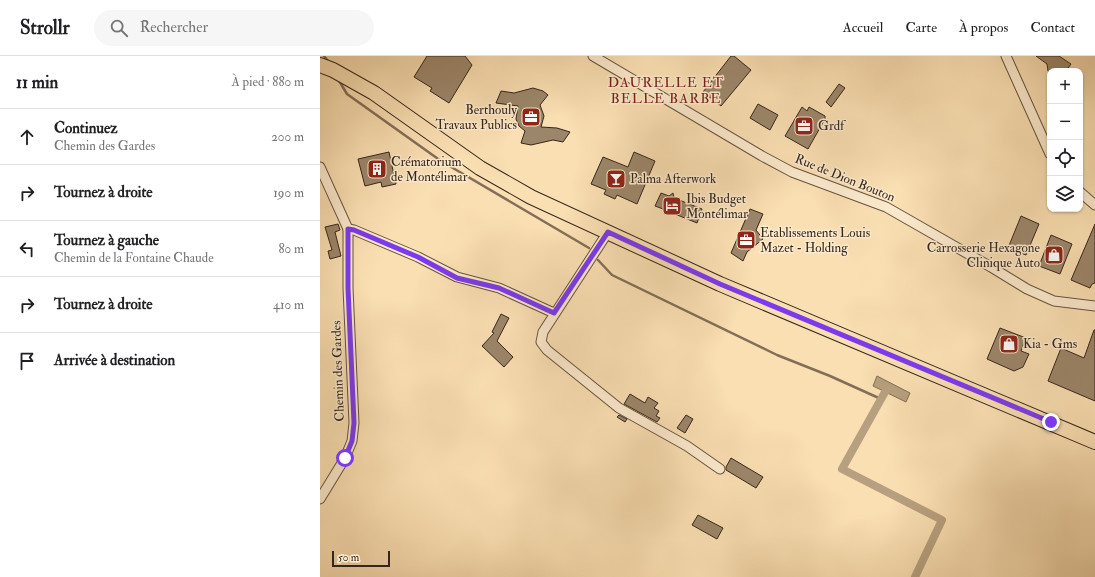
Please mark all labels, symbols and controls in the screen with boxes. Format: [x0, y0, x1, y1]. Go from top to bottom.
search box [94, 10, 374, 46]
text: Strollr [20, 16, 70, 40]
icon: search [108, 17, 130, 39]
text: Rechercher [140, 18, 208, 37]
text: Accueil [843, 19, 883, 36]
text: Carte [905, 19, 937, 36]
text: À propos [959, 19, 1008, 36]
text: Contact [1030, 19, 1075, 36]
map controls [1047, 68, 1083, 212]
button: + [1047, 68, 1083, 104]
text: 11 min [16, 72, 58, 93]
text: À pied · 880 m [232, 74, 304, 90]
district label: DAURELLE ET BELLE BARBE [608, 74, 724, 107]
place label: Berthouly Travaux Publics [436, 102, 518, 133]
button: − [1047, 104, 1083, 140]
office icon: Berthouly Travaux Publics [520, 106, 542, 128]
office icon: Grdf [793, 115, 815, 137]
place label: Grdf [818, 118, 846, 134]
text: Continuez [54, 119, 118, 138]
icon: ahead [16, 126, 38, 148]
text: 200 m [271, 129, 304, 145]
text: Chemin des Gardes [54, 138, 155, 154]
button: locate [1047, 140, 1083, 176]
street label: Rue de Dion Bouton [792, 151, 898, 206]
place label: Crématorium de Montélimar [391, 154, 468, 185]
building icon: Crématorium de Montélimar [366, 158, 388, 180]
bar icon: Palma Afterwork [605, 168, 627, 190]
place label: Palma Afterwork [630, 171, 717, 187]
button: layers [1047, 176, 1083, 212]
icon: right [16, 182, 38, 204]
text: Tournez à droite [54, 183, 153, 202]
text: 190 m [273, 185, 304, 201]
place label: Ibis Budget Montélimar [686, 191, 748, 222]
hotel icon: Ibis Budget Montélimar [661, 195, 683, 217]
place label: Etablissements Louis Mazet - Holding [760, 225, 871, 256]
office icon: Etablissements Louis Mazet - Holding [735, 229, 757, 251]
text: Tournez à gauche [54, 231, 159, 250]
icon: left [16, 238, 38, 260]
place label: Carrosserie Hexagone Clinique Auto [927, 240, 1041, 271]
text: 80 m [278, 241, 304, 257]
shop icon: Carrosserie Hexagone Clinique Auto [1043, 244, 1065, 266]
text: Chemin de la Fontaine Chaude [54, 250, 214, 266]
icon: right [16, 294, 38, 316]
text: Tournez à droite [54, 295, 153, 314]
text: 410 m [273, 297, 304, 313]
street label: Chemin des Gardes [328, 320, 348, 422]
shop icon: Kia - Gms [998, 333, 1020, 355]
place label: Kia - Gms [1023, 336, 1078, 352]
icon: arrive [16, 350, 38, 372]
text: Arrivée à destination [54, 351, 175, 370]
route end [1042, 413, 1060, 431]
route start [336, 449, 354, 467]
scale bar [332, 549, 390, 568]
text: 50 m [338, 551, 359, 564]

